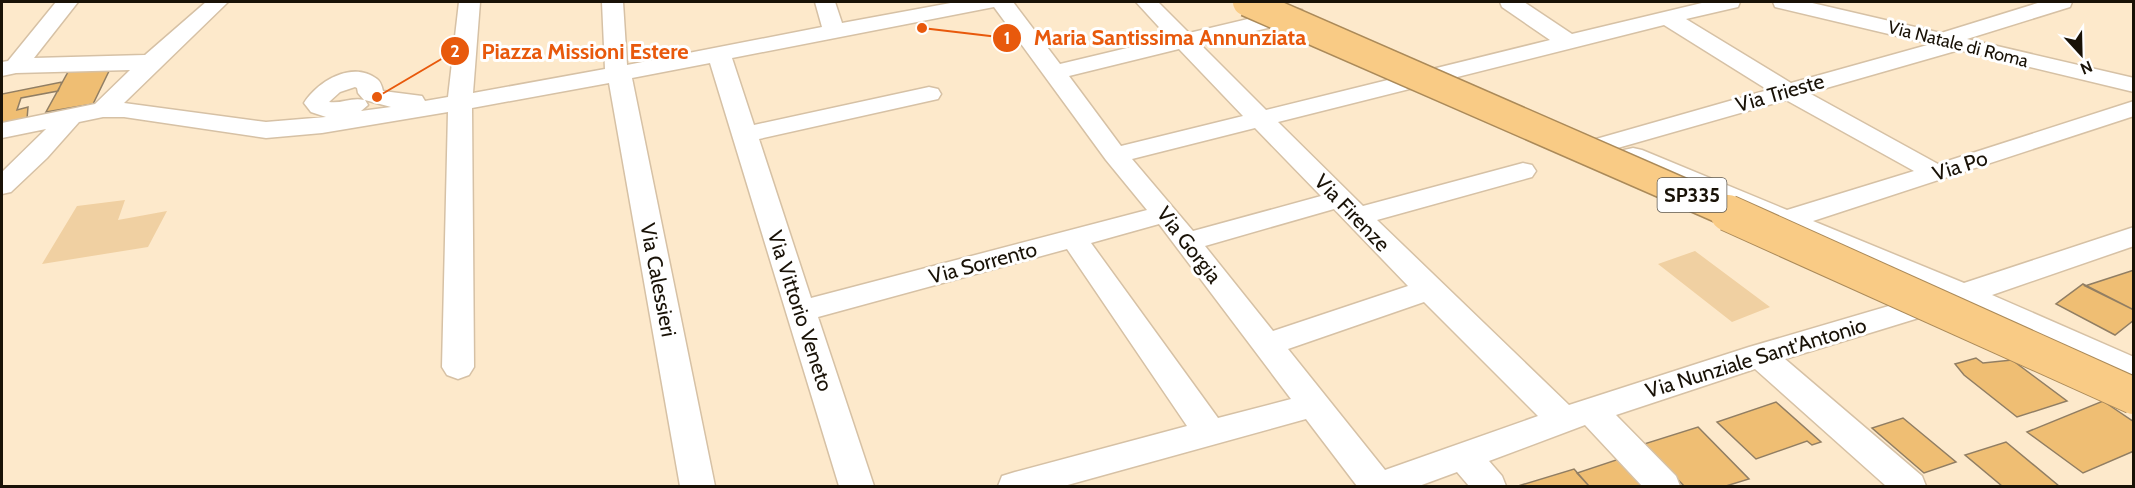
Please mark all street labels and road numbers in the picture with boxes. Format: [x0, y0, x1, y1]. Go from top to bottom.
street label: Via Natale di Roma [1885, 16, 2031, 72]
street label: Via Trieste [1733, 68, 1827, 117]
street label: Via Po [1929, 145, 1990, 186]
street label: Via Firenze [1309, 169, 1395, 257]
road number: SP335 [1658, 178, 1726, 212]
street label: Via Gorgia [1152, 201, 1227, 288]
street label: Via Calessieri [635, 221, 682, 339]
street label: Via Vittorio Veneto [763, 227, 838, 394]
street label: Via Sorrento [926, 236, 1040, 289]
street label: Via Nunziale Sant'Antonio [1642, 312, 1869, 403]

